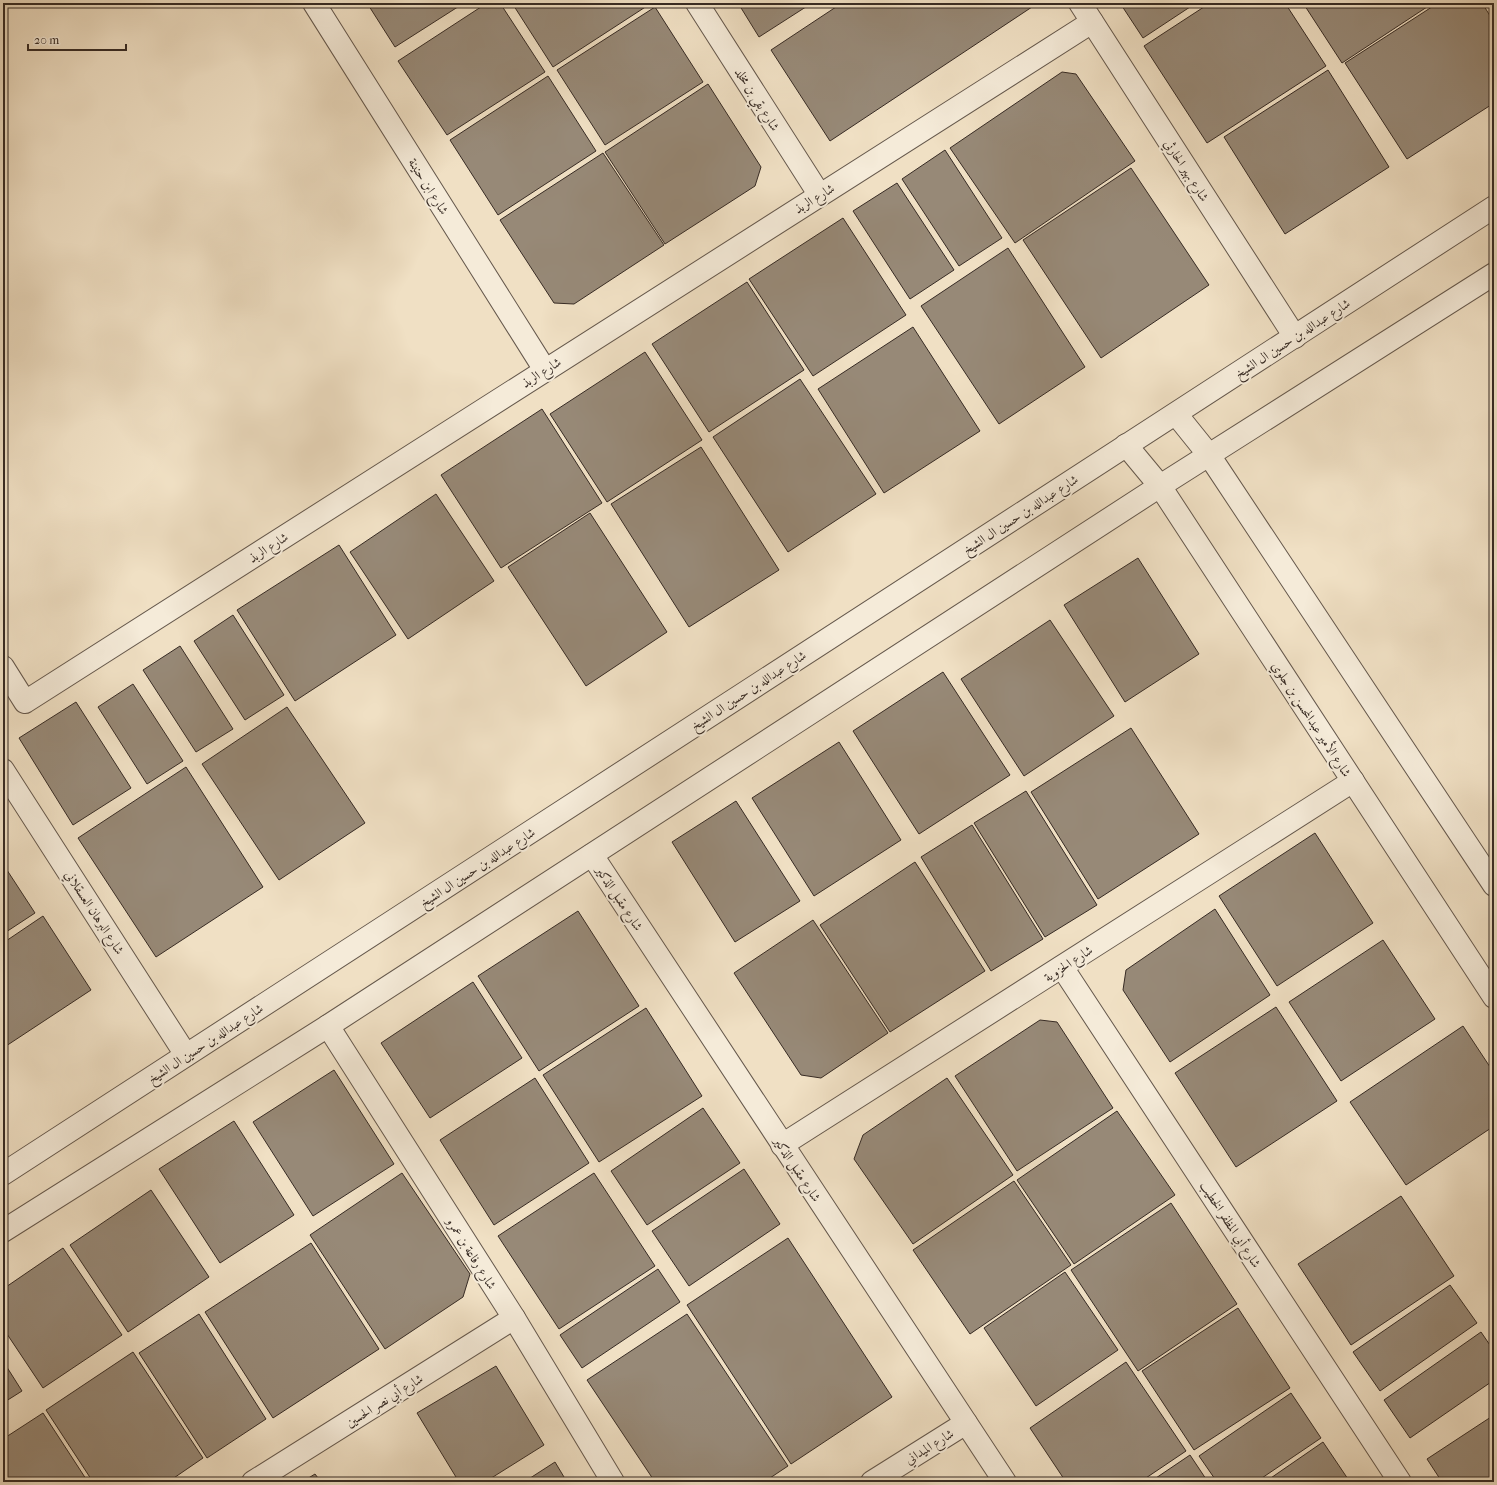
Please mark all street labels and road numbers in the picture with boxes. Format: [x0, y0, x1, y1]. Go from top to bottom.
street label: شارع بقي بن مخلد [727, 65, 783, 137]
street label: شارع بهير الحارثي [1158, 136, 1212, 206]
street label: شارع ابن حنينة [402, 155, 452, 219]
street label: شارع الربذ [791, 180, 839, 220]
street label: شارع عبدالله بن حسين ال الشيخ [1232, 296, 1355, 385]
street label: شارع الربذ [519, 354, 566, 394]
street label: شارع عبدالله بن حسين ال الشيخ [960, 472, 1083, 561]
street label: شارع الربذ [246, 529, 293, 569]
street label: شارع عبدالله بن حسين ال الشيخ [688, 648, 811, 737]
street label: شارع الأمير عبدالمحسن بن جلوي [1265, 658, 1355, 782]
street label: شارع عبدالله بن حسين ال الشيخ [417, 825, 540, 914]
street label: شارع مقبل الذكير [589, 862, 646, 935]
street label: شارع البرهان العسقلاني [58, 867, 127, 959]
street label: شارع الحزوية [1041, 942, 1098, 988]
street label: شارع عبدالله بن حسين ال الشيخ [145, 1001, 268, 1090]
street label: شارع مقبل الذكير [767, 1133, 824, 1206]
street label: شارع أبي المظفر الخطيب [1194, 1178, 1265, 1273]
street label: شارع رفاعة بن عمرو [439, 1213, 500, 1294]
street label: شارع أبي نصر الحسين [342, 1370, 428, 1434]
street label: شارع الميداني [902, 1426, 958, 1471]

